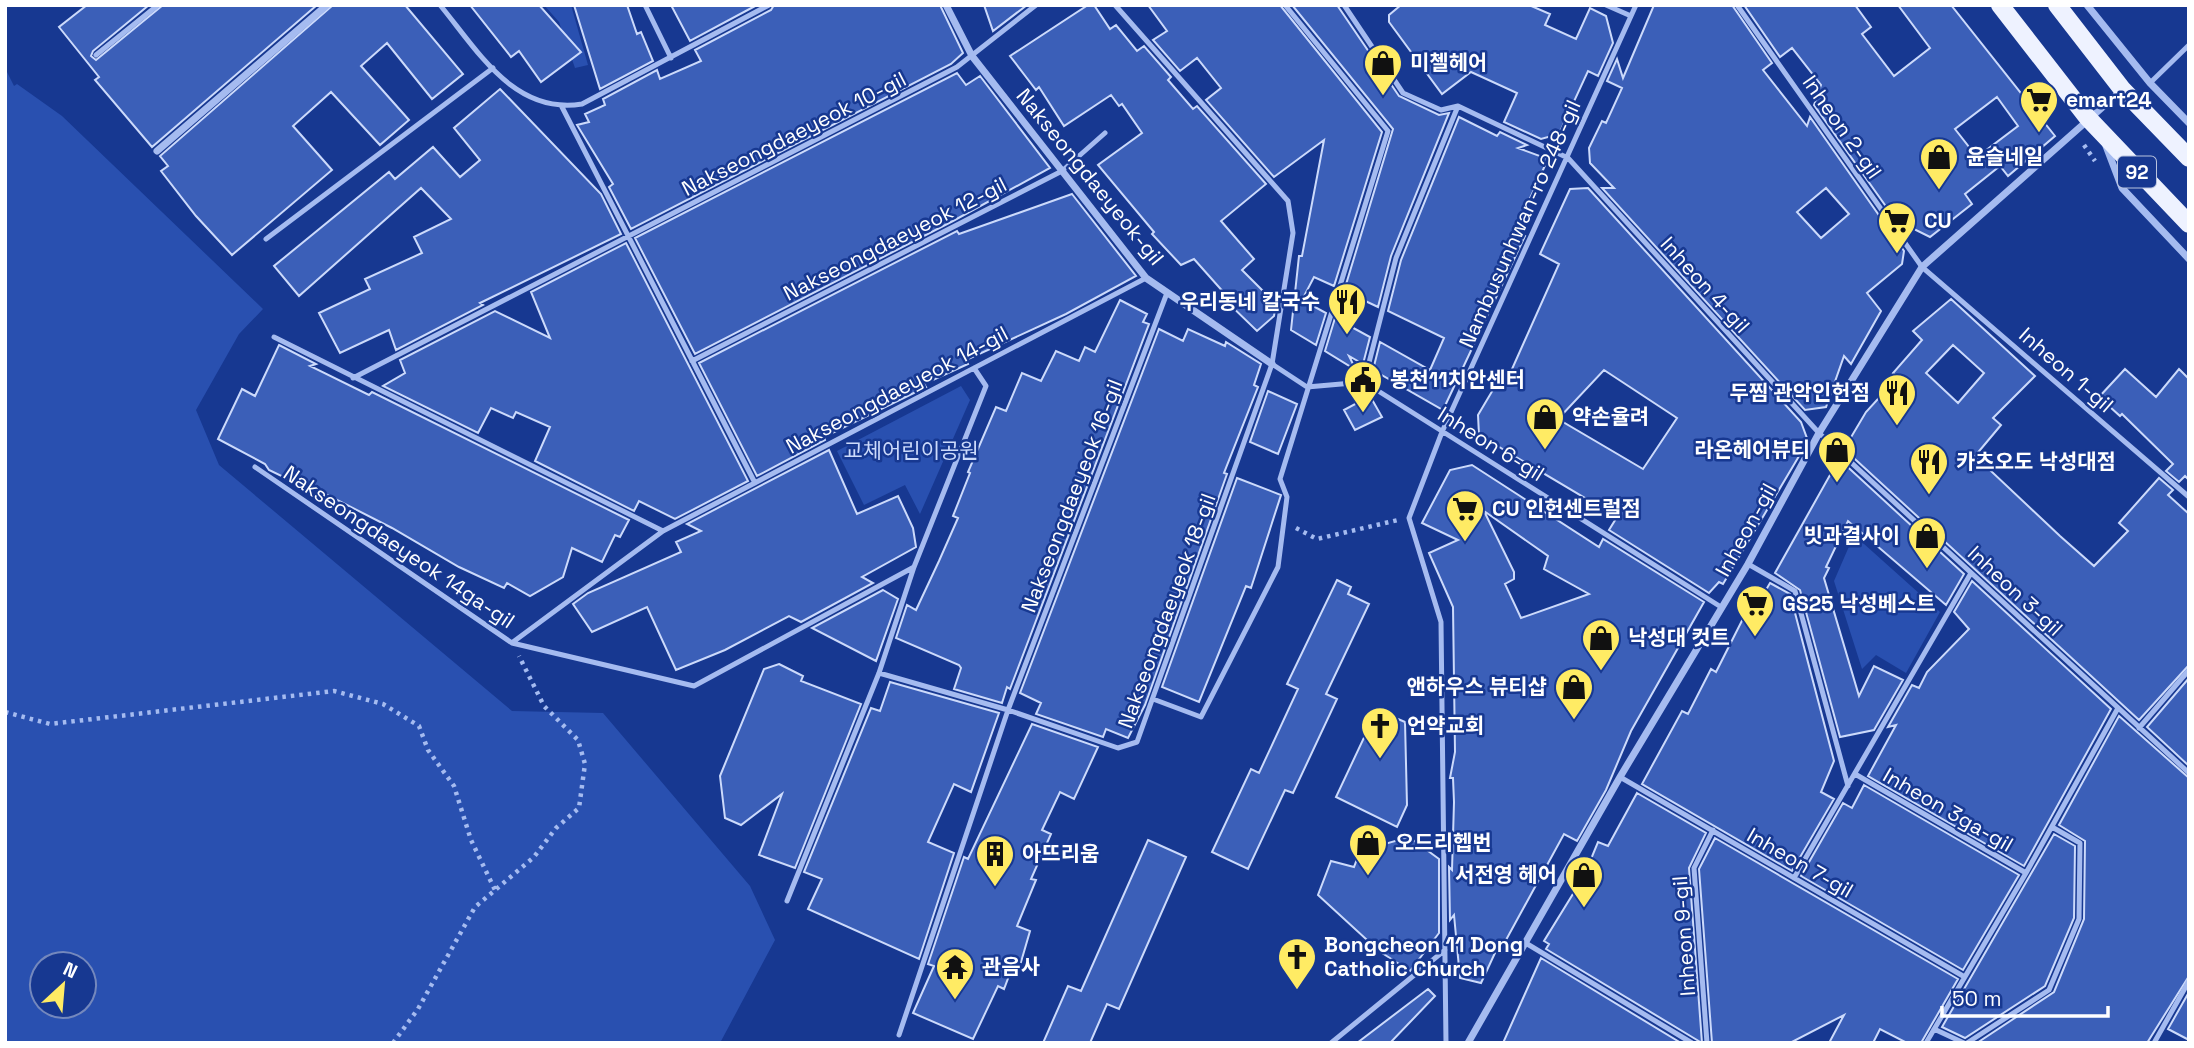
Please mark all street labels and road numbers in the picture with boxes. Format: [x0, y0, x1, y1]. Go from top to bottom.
street label: Nakseongdaeyeok 10-gil [677, 65, 910, 202]
street label: Inheon 2-gil [1797, 70, 1888, 184]
street label: Nakseongdaeyeok-gil [1011, 83, 1170, 271]
street label: Nambusunhwan-ro 248-gil [1453, 96, 1587, 352]
road number: 92 [2118, 156, 2156, 188]
street label: Nakseongdaeyeok 12-gil [778, 170, 1011, 307]
street label: Inheon 4-gil [1655, 231, 1756, 339]
street label: Nakseongdaeyeok 14-gil [781, 319, 1013, 460]
street label: Inheon 1-gil [2013, 321, 2119, 418]
street label: Nakseongdaeyeok 16-gil [1015, 375, 1128, 616]
street label: Inheon 6-gil [1433, 400, 1550, 487]
street label: Nakseongdaeyeok 14ga-gil [278, 459, 520, 634]
street label: Inheon-gil [1709, 478, 1782, 581]
street label: Nakseongdaeyeok 18-gil [1111, 490, 1222, 732]
street label: Inheon 3-gil [1962, 540, 2069, 642]
street label: Inheon 3ga-gil [1878, 761, 2018, 858]
street label: Inheon 7-gil [1742, 821, 1858, 904]
street label: Inheon 9-gil [1666, 875, 1701, 997]

